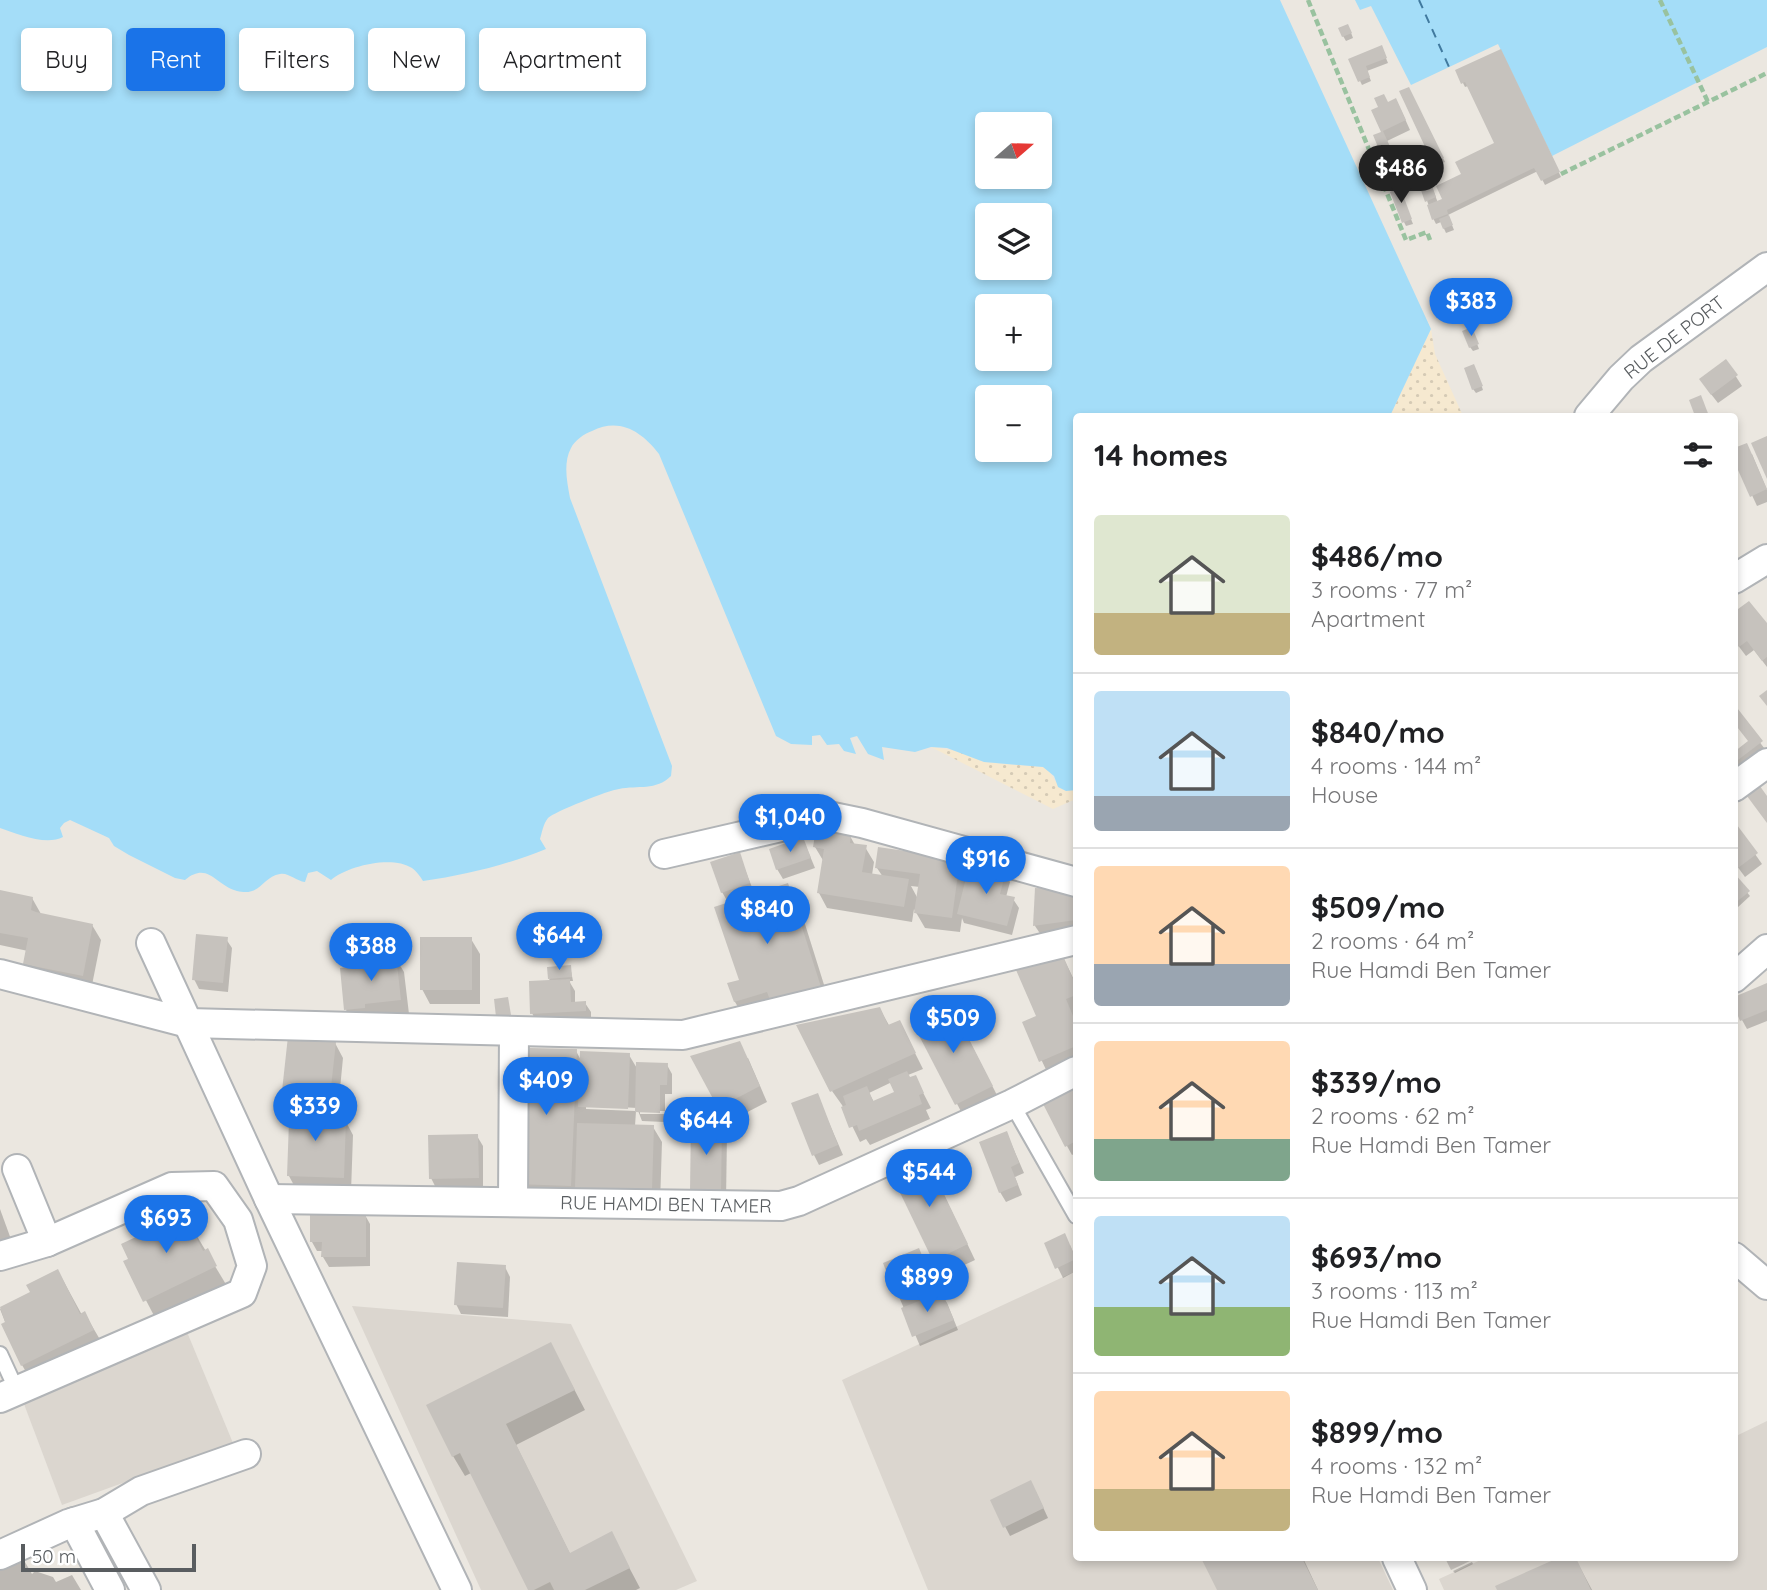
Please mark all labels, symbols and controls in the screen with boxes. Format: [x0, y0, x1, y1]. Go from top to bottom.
chip: Buy [21, 28, 112, 91]
chip: Rent [126, 28, 225, 91]
chip: Filters [239, 28, 354, 91]
chip: New [368, 28, 465, 91]
chip: Apartment [479, 28, 646, 91]
north arrow [975, 112, 1052, 189]
map controls [975, 112, 1052, 462]
pin: $486 [1360, 146, 1442, 205]
text: $486 [1375, 153, 1427, 182]
button: layers [975, 203, 1052, 280]
pin: $383 [1430, 278, 1512, 338]
text: $383 [1445, 286, 1497, 315]
street label: RUE DE PORT [1619, 290, 1729, 384]
button: + [975, 294, 1052, 371]
button: − [975, 385, 1052, 462]
text: 14 homes [1094, 436, 1228, 474]
icon: filters [1679, 436, 1717, 474]
text: $486/mo [1311, 537, 1443, 575]
icon: home [1150, 543, 1234, 627]
text: 3 rooms · 77 m² [1311, 575, 1472, 604]
text: Apartment [1311, 604, 1425, 633]
text: $840/mo [1311, 713, 1445, 751]
icon: home [1150, 719, 1234, 803]
text: 4 rooms · 144 m² [1311, 751, 1481, 780]
text: House [1311, 780, 1378, 809]
pin: $1,040 [733, 794, 847, 854]
text: $1,040 [755, 802, 825, 831]
pin: $916 [945, 836, 1027, 896]
text: $916 [962, 844, 1010, 873]
pin: $840 [726, 886, 808, 946]
text: $509/mo [1311, 888, 1445, 926]
text: $840 [740, 894, 794, 923]
icon: home [1150, 894, 1234, 978]
pin: $644 [518, 912, 600, 972]
text: $644 [532, 920, 586, 949]
pin: $388 [330, 923, 412, 983]
text: 2 rooms · 64 m² [1311, 926, 1474, 955]
text: $388 [345, 931, 397, 960]
text: Rue Hamdi Ben Tamer [1311, 955, 1551, 984]
pin: $509 [912, 996, 994, 1055]
text: $509 [926, 1003, 980, 1032]
pin: $409 [505, 1058, 587, 1117]
text: $339/mo [1311, 1063, 1442, 1101]
text: $409 [519, 1065, 573, 1094]
icon: home [1150, 1069, 1234, 1153]
pin: $339 [274, 1084, 356, 1143]
text: $339 [289, 1091, 341, 1120]
pin: $644 [665, 1098, 747, 1157]
text: 2 rooms · 62 m² [1311, 1101, 1475, 1130]
text: $644 [679, 1105, 733, 1134]
text: Rue Hamdi Ben Tamer [1311, 1130, 1551, 1159]
pin: $544 [888, 1150, 970, 1209]
text: $544 [902, 1157, 956, 1186]
street label: RUE HAMDI BEN TAMER [560, 1190, 772, 1218]
pin: $693 [125, 1196, 207, 1255]
text: $693 [140, 1203, 192, 1232]
text: $693/mo [1311, 1238, 1442, 1276]
icon: home [1150, 1244, 1234, 1328]
pin: $899 [886, 1254, 968, 1314]
text: $899 [901, 1262, 953, 1291]
text: 3 rooms · 113 m² [1311, 1276, 1478, 1305]
text: Rue Hamdi Ben Tamer [1311, 1305, 1551, 1334]
text: $899/mo [1311, 1413, 1443, 1451]
icon: home [1150, 1419, 1234, 1503]
text: 4 rooms · 132 m² [1311, 1451, 1482, 1480]
text: Rue Hamdi Ben Tamer [1311, 1480, 1551, 1509]
scale bar [21, 1541, 196, 1573]
text: 50 m [32, 1544, 76, 1568]

